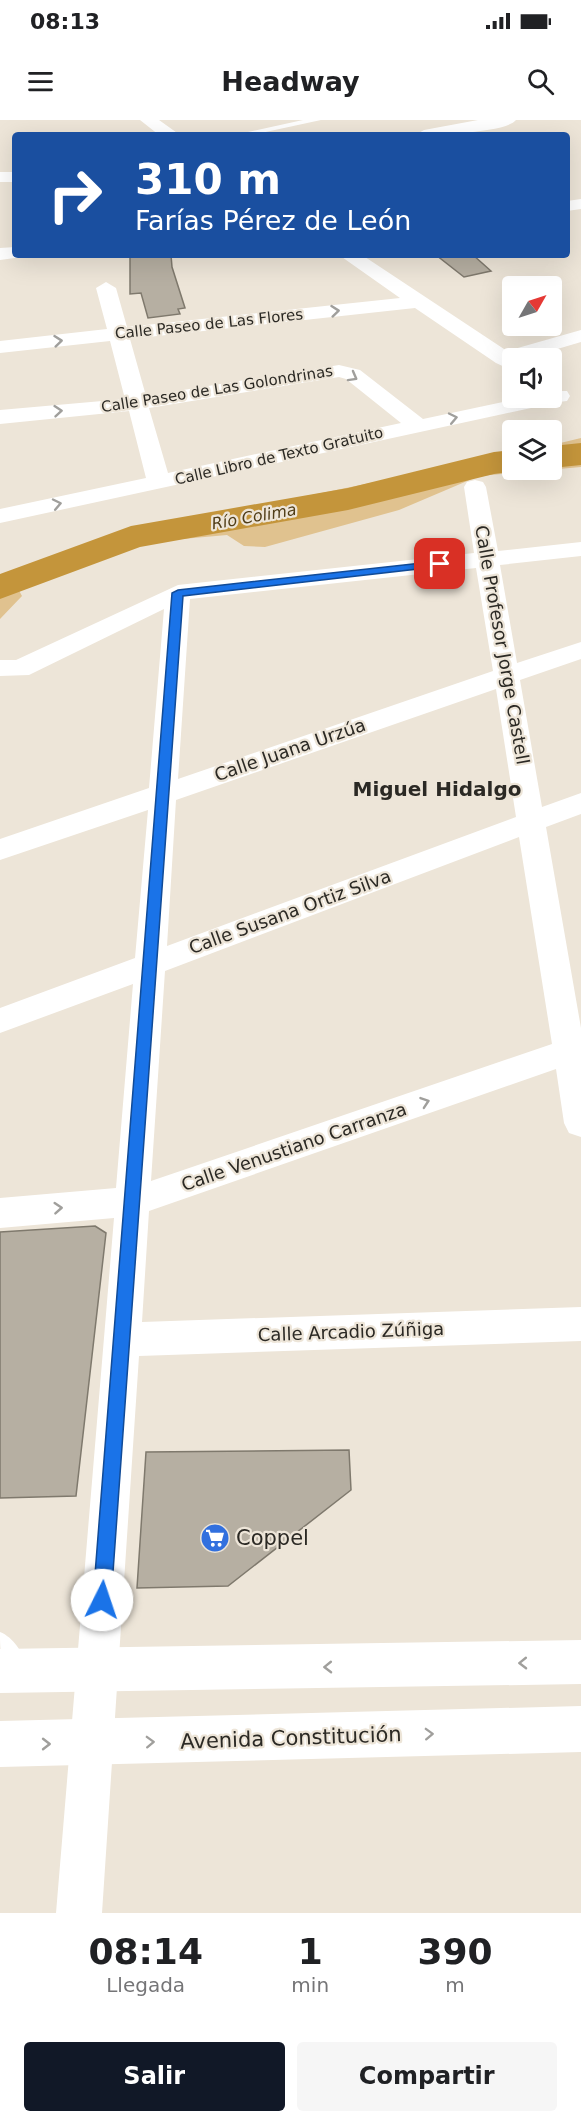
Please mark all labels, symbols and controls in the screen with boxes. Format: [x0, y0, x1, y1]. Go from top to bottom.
text: 08:13 [30, 9, 100, 34]
icon: menu [24, 65, 57, 98]
icon: search [524, 65, 557, 98]
text: Headway [221, 66, 360, 97]
text: 310 m [135, 155, 281, 204]
icon: right [36, 156, 114, 234]
text: Farías Pérez de León [135, 205, 411, 236]
north arrow [502, 276, 562, 336]
map controls [502, 276, 562, 480]
street label: Calle Paseo de Las Flores [114, 305, 304, 343]
one-way arrow [331, 305, 340, 317]
one-way arrow [54, 335, 63, 348]
button: sound [502, 348, 562, 408]
street label: Calle Paseo de Las Golondrinas [100, 362, 334, 416]
one-way arrow [347, 370, 357, 381]
one-way arrow [54, 405, 63, 418]
one-way arrow [448, 412, 458, 425]
button: layers [502, 420, 562, 480]
street label: Calle Libro de Texto Gratuito [173, 423, 385, 489]
one-way arrow [52, 498, 62, 511]
water label: Río Colima [210, 500, 298, 533]
street label: Calle Profesor Jorge Castell [471, 524, 534, 766]
pin [414, 538, 465, 589]
icon: arrive [423, 547, 456, 580]
street label: Calle Juana Urzúa [211, 714, 368, 785]
district label: Miguel Hidalgo [352, 777, 522, 801]
street label: Calle Susana Ortiz Silva [186, 865, 394, 958]
one-way arrow [419, 1096, 430, 1109]
street label: Calle Venustiano Carranza [178, 1098, 409, 1195]
one-way arrow [54, 1202, 63, 1215]
street label: Calle Arcadio Zúñiga [257, 1318, 445, 1345]
supermarket icon: Coppel [199, 1522, 231, 1554]
place label: Coppel [236, 1526, 309, 1550]
position arrow [70, 1568, 134, 1632]
one-way arrow [518, 1657, 527, 1669]
one-way arrow [323, 1661, 332, 1673]
street label: Avenida Constitución [180, 1722, 402, 1754]
one-way arrow [424, 1727, 433, 1740]
one-way arrow [145, 1735, 154, 1748]
one-way arrow [41, 1737, 50, 1750]
text: 08:14 [88, 1931, 203, 1972]
text: 1 [298, 1931, 323, 1972]
text: 390 [417, 1931, 493, 1972]
text: Llegada [106, 1973, 185, 1997]
text: min [291, 1973, 329, 1997]
text: m [445, 1973, 465, 1997]
button: Salir [24, 2042, 285, 2111]
button: Compartir [297, 2042, 557, 2111]

